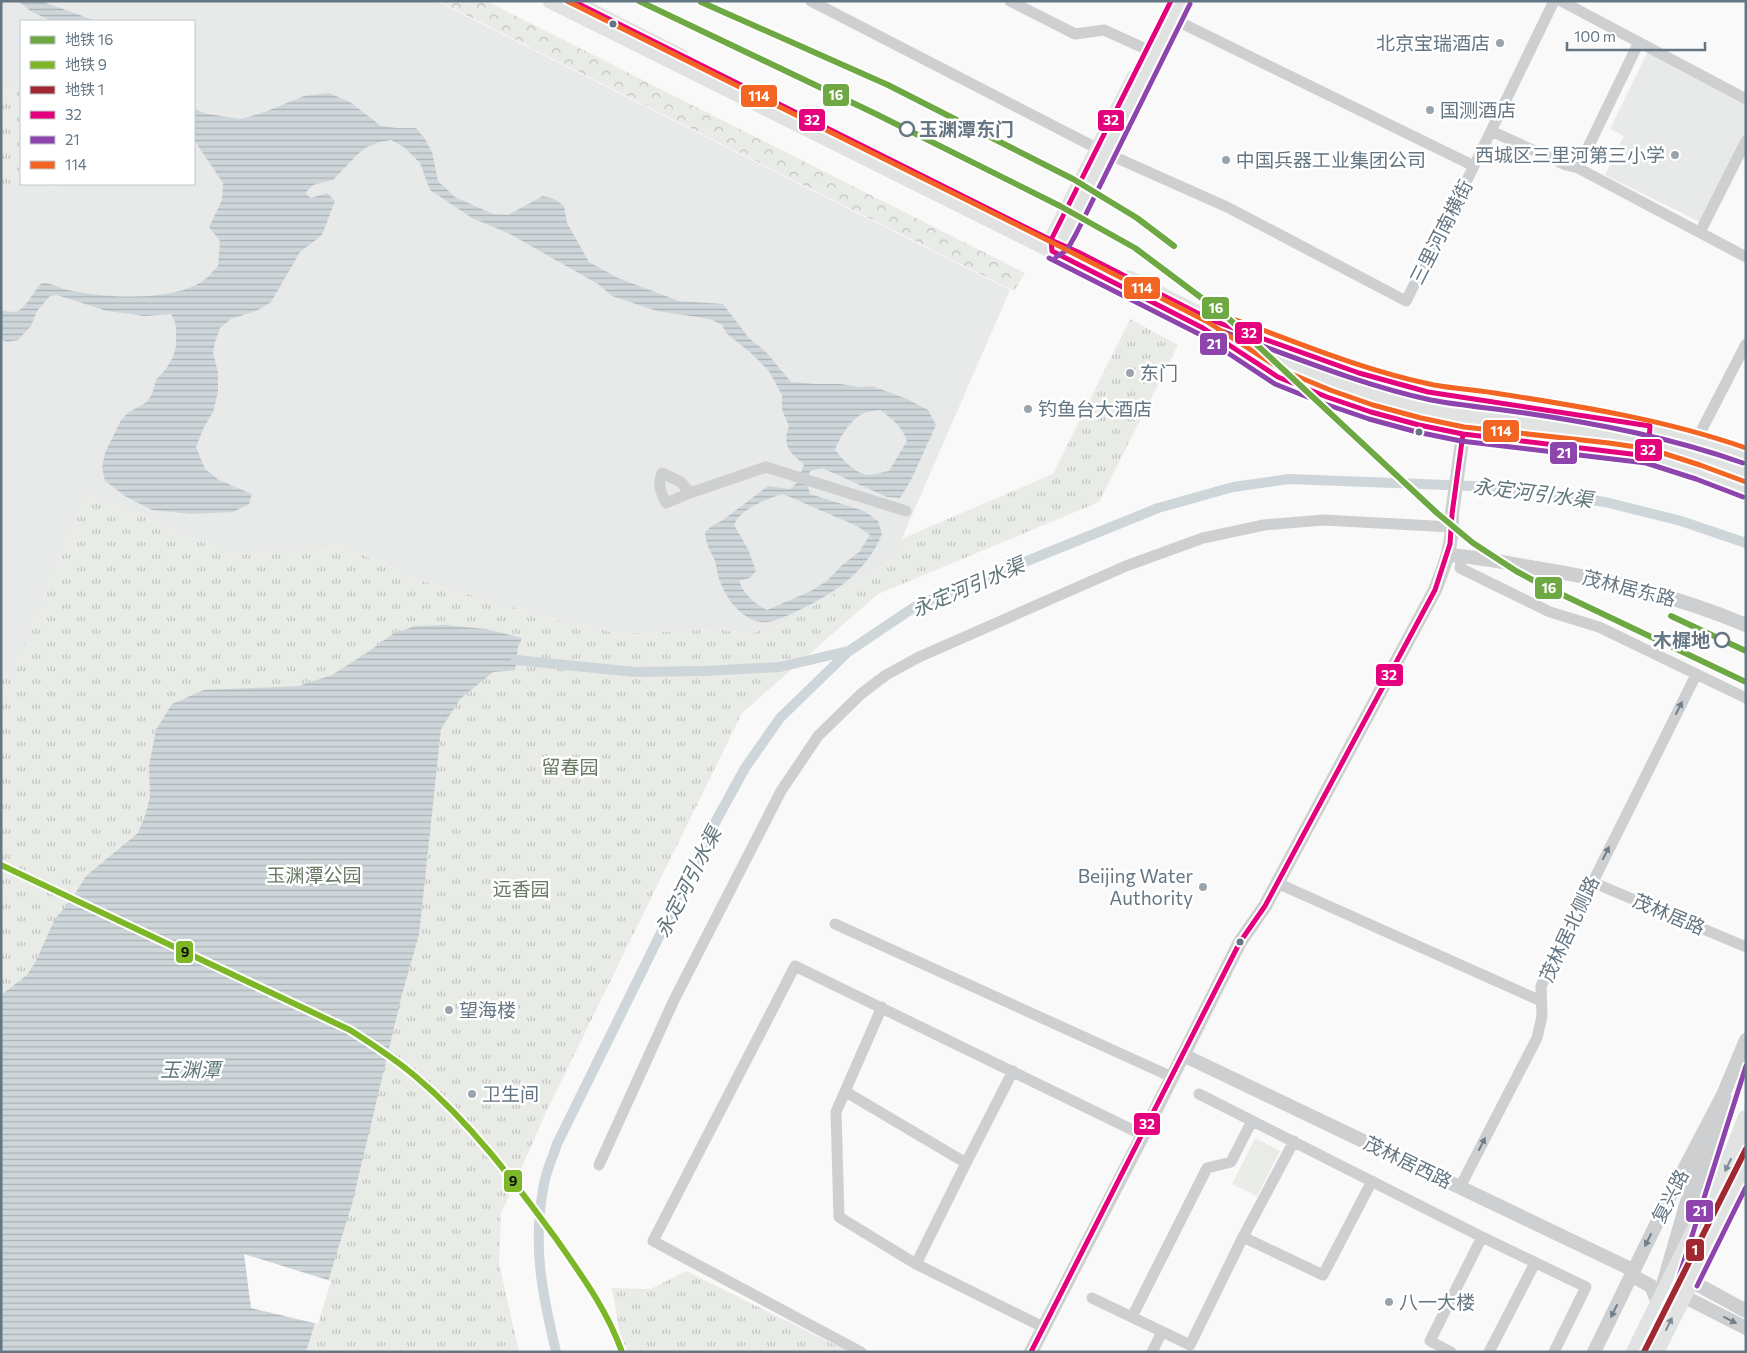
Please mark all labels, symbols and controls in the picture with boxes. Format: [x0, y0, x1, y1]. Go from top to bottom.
unlabelled marker [608, 19, 618, 29]
legend [20, 20, 195, 185]
scale bar [1567, 20, 1704, 52]
text: 100 m [1574, 27, 1616, 45]
text: 地铁 16 [65, 30, 113, 48]
place label: 北京宝瑞酒店 [1376, 31, 1490, 54]
marker: 北京宝瑞酒店 [1494, 37, 1506, 49]
text: 地铁 9 [65, 55, 107, 73]
text: 地铁 1 [65, 80, 104, 98]
line badge: 16 [822, 83, 850, 107]
line badge: 114 [740, 84, 778, 108]
text: 16 [829, 86, 844, 103]
text: 114 [748, 87, 770, 104]
place label: 国测酒店 [1440, 98, 1516, 121]
marker: 国测酒店 [1424, 104, 1436, 116]
text: 32 [65, 105, 82, 123]
line badge: 32 [798, 108, 826, 132]
line badge: 32 [1097, 109, 1125, 132]
text: 32 [804, 111, 820, 128]
text: 32 [1103, 111, 1119, 128]
place label: 玉渊潭东门 [919, 117, 1014, 140]
marker: 玉渊潭东门 [899, 121, 915, 137]
text: 21 [65, 130, 80, 148]
place label: 西城区三里河第三小学 [1475, 143, 1665, 166]
place label: 中国兵器工业集团公司 [1236, 148, 1426, 171]
marker: 西城区三里河第三小学 [1669, 149, 1681, 161]
marker: 中国兵器工业集团公司 [1220, 154, 1232, 166]
text: 114 [65, 155, 87, 173]
street label: 三里河南横街 [1404, 176, 1477, 288]
line badge: 114 [1123, 276, 1161, 300]
text: 114 [1131, 279, 1153, 296]
line badge: 16 [1201, 296, 1230, 320]
text: 16 [1209, 299, 1224, 316]
line badge: 32 [1234, 321, 1263, 345]
text: 32 [1241, 324, 1257, 341]
line badge: 21 [1199, 332, 1228, 356]
text: 21 [1207, 335, 1221, 352]
place label: 东门 [1140, 361, 1178, 384]
marker: 东门 [1124, 367, 1136, 379]
place label: 钓鱼台大酒店 [1038, 397, 1152, 420]
marker: 钓鱼台大酒店 [1022, 403, 1034, 415]
line badge: 114 [1482, 419, 1520, 443]
text: 114 [1490, 422, 1512, 439]
unlabelled marker [1414, 427, 1424, 437]
line badge: 32 [1634, 438, 1663, 462]
line badge: 21 [1549, 441, 1578, 465]
text: 32 [1640, 441, 1656, 458]
text: 21 [1557, 444, 1571, 461]
water label: 永定河引水渠 [1472, 473, 1597, 512]
water label: 永定河引水渠 [908, 550, 1030, 621]
street label: 茂林居东路 [1580, 565, 1678, 610]
line badge: 16 [1534, 576, 1563, 600]
text: 16 [1542, 579, 1557, 596]
place label: 木樨地 [1653, 628, 1710, 651]
marker: 木樨地 [1714, 632, 1730, 648]
line badge: 32 [1375, 663, 1404, 687]
text: 32 [1381, 666, 1397, 683]
one-way arrow [1675, 701, 1683, 715]
park label: 留春园 [541, 755, 599, 778]
water label: 永定河引水渠 [649, 820, 726, 940]
one-way arrow [1602, 846, 1610, 860]
park label: 玉渊潭公园 [266, 863, 362, 886]
place label: Beijing Water Authority [1078, 864, 1193, 909]
street label: 茂林居北侧路 [1534, 872, 1603, 985]
park label: 远香园 [492, 877, 550, 900]
marker: Beijing Water Authority [1197, 881, 1209, 893]
street label: 茂林居路 [1630, 888, 1709, 939]
unlabelled marker [1235, 937, 1245, 947]
line badge: 9 [175, 940, 194, 964]
text: 9 [181, 943, 190, 960]
place label: 望海楼 [459, 998, 516, 1021]
marker: 望海楼 [443, 1004, 455, 1016]
water label: 玉渊潭 [160, 1057, 224, 1081]
place label: 卫生间 [482, 1082, 539, 1105]
marker: 卫生间 [466, 1088, 478, 1100]
line badge: 32 [1133, 1112, 1161, 1136]
text: 32 [1139, 1115, 1155, 1132]
street label: 茂林居西路 [1360, 1130, 1456, 1193]
one-way arrow [1478, 1137, 1486, 1151]
one-way arrow [1724, 1157, 1732, 1172]
street label: 复兴路 [1646, 1165, 1693, 1226]
line badge: 9 [503, 1169, 523, 1193]
text: 9 [509, 1172, 518, 1189]
line badge: 21 [1685, 1199, 1714, 1223]
text: 21 [1693, 1202, 1707, 1219]
one-way arrow [1643, 1233, 1652, 1248]
line badge: 1 [1685, 1238, 1705, 1262]
text: 1 [1692, 1241, 1698, 1258]
place label: 八一大楼 [1399, 1290, 1475, 1313]
marker: 八一大楼 [1383, 1296, 1395, 1308]
one-way arrow [1609, 1304, 1617, 1318]
one-way arrow [1723, 1316, 1737, 1324]
one-way arrow [1665, 1317, 1673, 1331]

